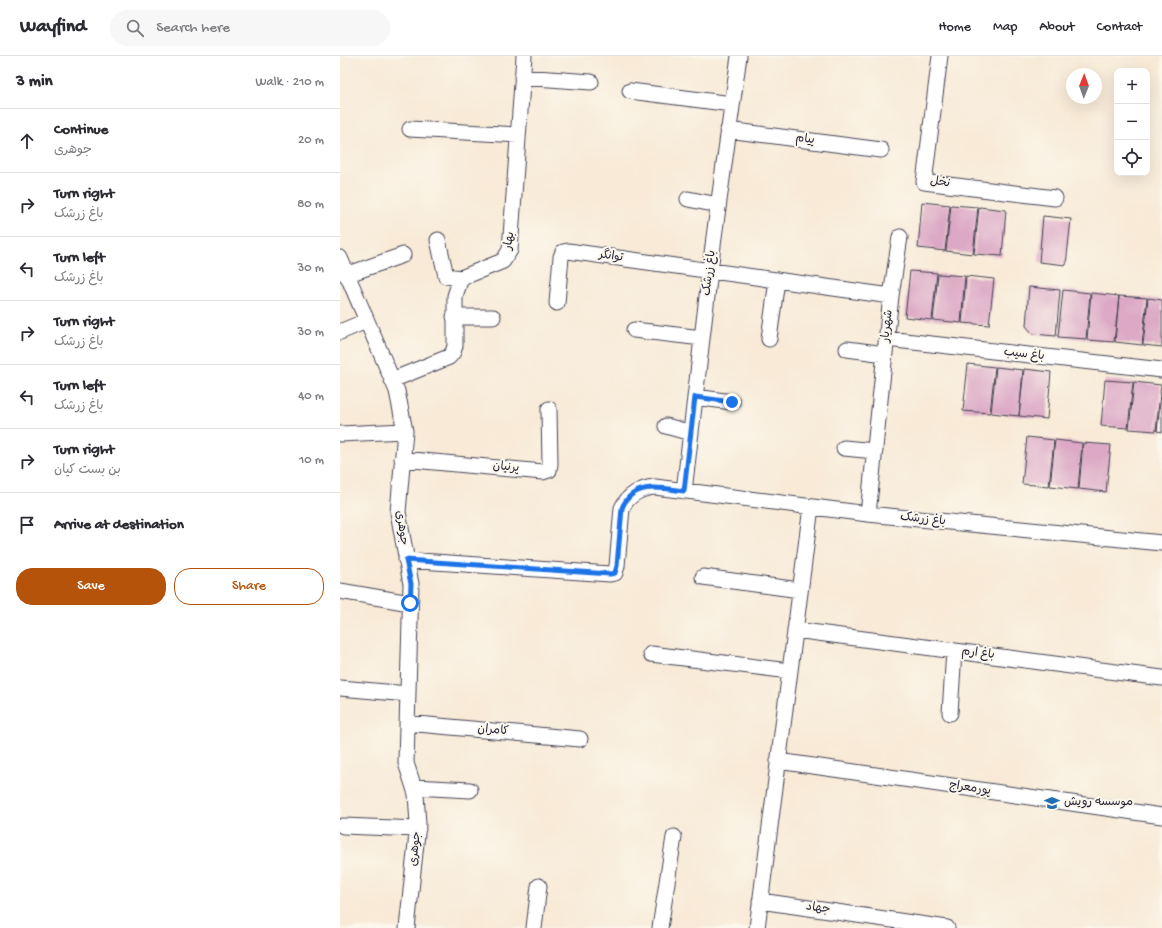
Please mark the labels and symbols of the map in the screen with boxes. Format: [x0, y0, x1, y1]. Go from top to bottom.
north arrow [1066, 68, 1102, 104]
street label: پیام [795, 132, 815, 148]
street label: نخل [929, 173, 951, 192]
street label: بهار [501, 231, 518, 252]
street label: توانگر [597, 246, 625, 266]
street label: باغ زرشک [698, 249, 720, 297]
street label: شهریار [879, 309, 897, 344]
street label: باغ سیب [1003, 344, 1045, 364]
route end [723, 393, 741, 411]
street label: پرنیان [492, 460, 520, 476]
street label: باغ زرشک [900, 509, 947, 529]
street label: جوهری [392, 510, 410, 546]
route start [401, 594, 419, 612]
street label: باغ ارم [961, 643, 995, 663]
street label: کامران [477, 723, 509, 739]
street label: پورمعراج [948, 779, 992, 799]
school or university icon: موسسه رویش [1043, 794, 1061, 812]
place label: موسسه رویش [1064, 796, 1133, 810]
street label: جوهری [407, 831, 425, 867]
street label: جهاد [805, 900, 831, 918]

